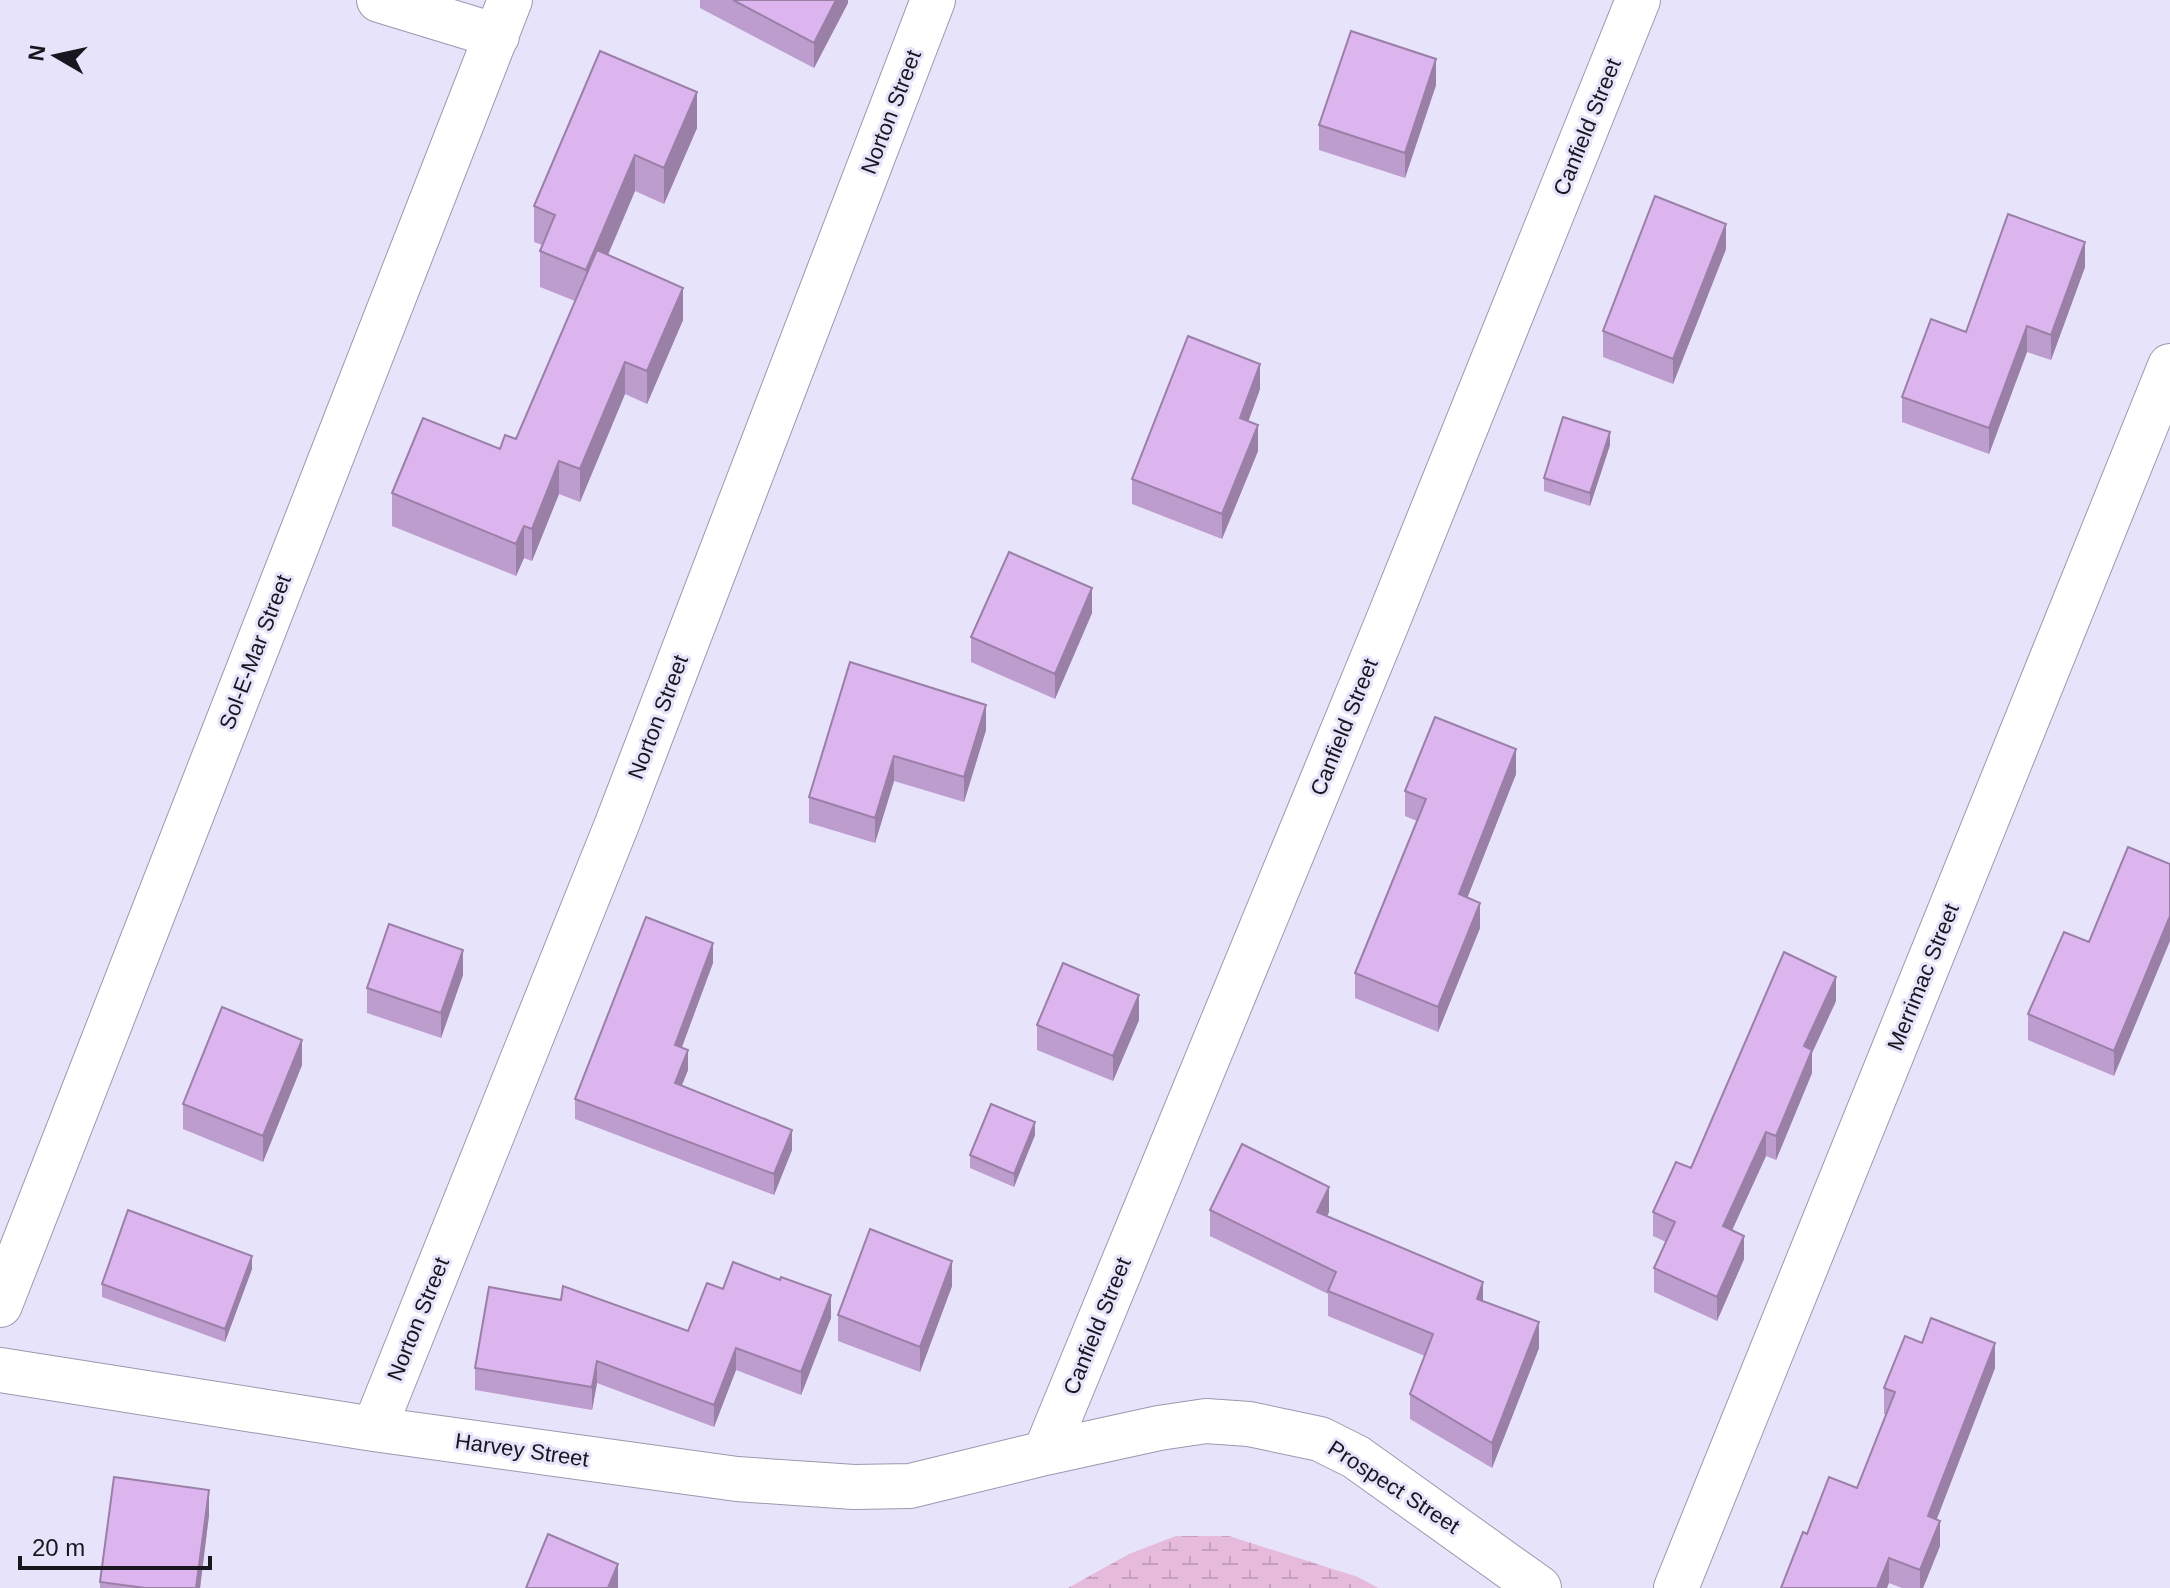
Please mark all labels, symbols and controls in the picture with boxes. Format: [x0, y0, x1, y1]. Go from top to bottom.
north arrow [16, 16, 96, 96]
text: N [23, 43, 50, 63]
street label: Norton Street [856, 46, 926, 178]
street label: Canfield Street [1548, 55, 1626, 199]
street label: Sol-E-Mar Street [214, 571, 296, 733]
street label: Norton Street [623, 651, 693, 783]
street label: Canfield Street [1305, 655, 1383, 799]
street label: Merrimac Street [1882, 900, 1964, 1054]
street label: Norton Street [382, 1254, 454, 1384]
street label: Canfield Street [1058, 1254, 1136, 1398]
street label: Harvey Street [454, 1428, 590, 1472]
street label: Prospect Street [1324, 1435, 1464, 1539]
scale bar [20, 1520, 210, 1570]
text: 20 m [32, 1534, 85, 1561]

